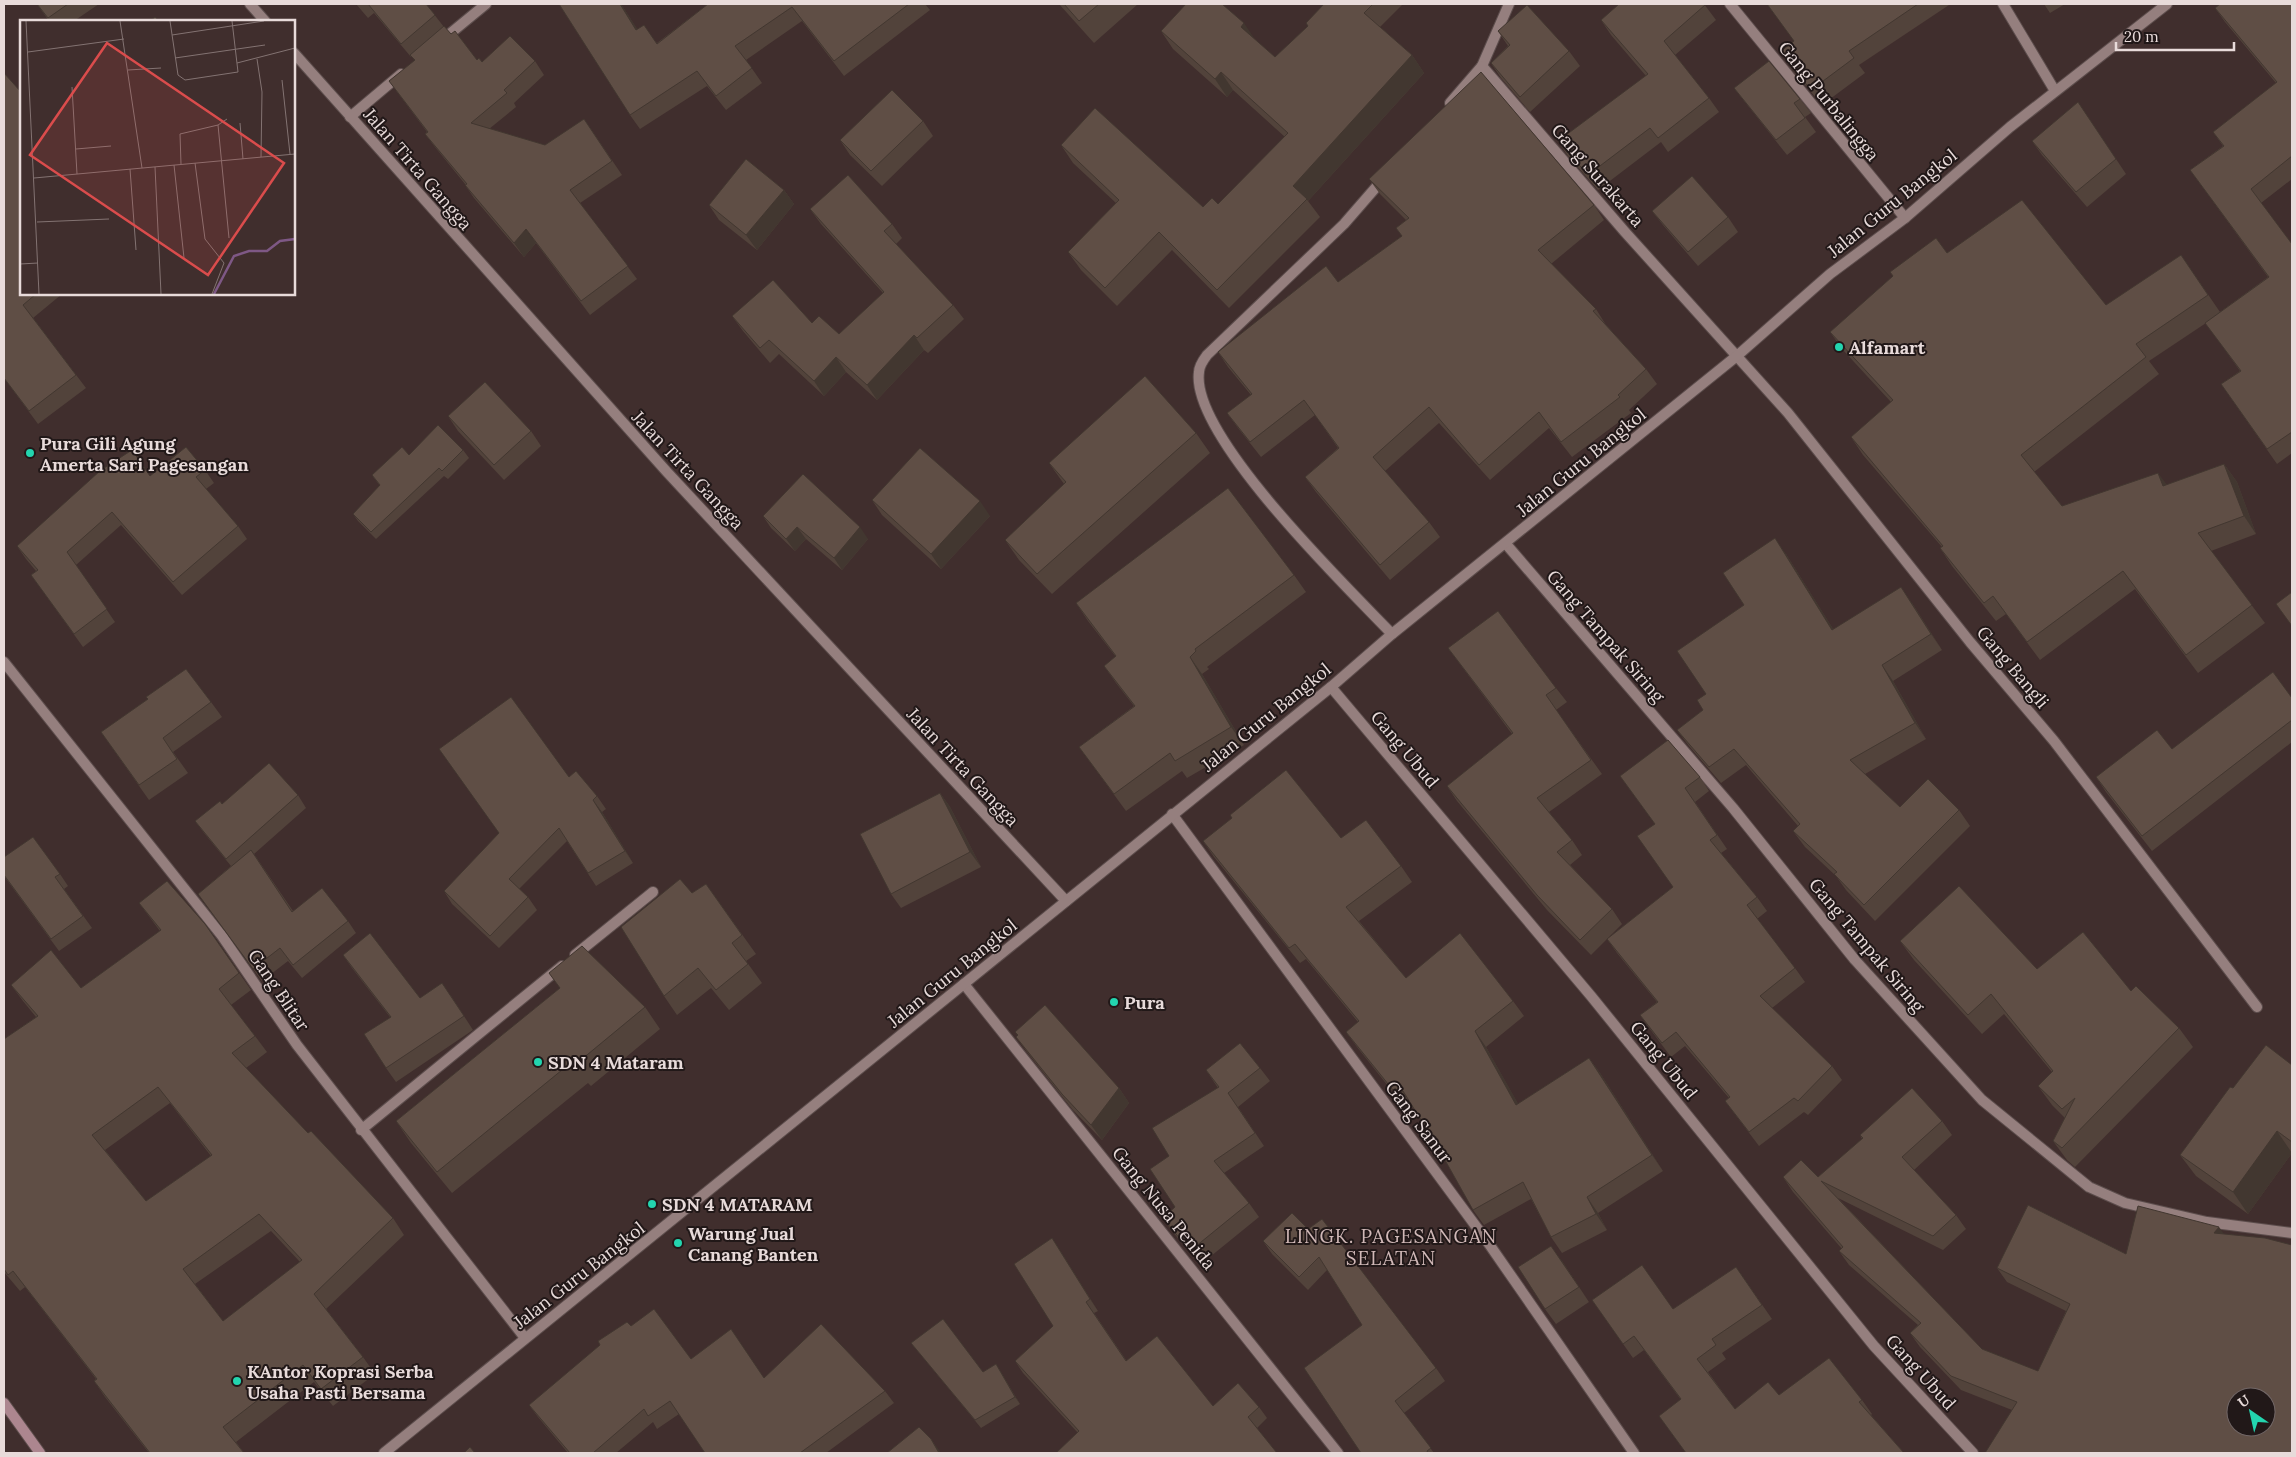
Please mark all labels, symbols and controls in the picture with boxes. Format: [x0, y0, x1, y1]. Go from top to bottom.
inset map [20, 20, 295, 295]
scale bar [2116, 20, 2234, 52]
text: 20 m [2124, 27, 2159, 46]
street label: Gang Purbalingga [1774, 36, 1884, 166]
street label: Jalan Tirta Gangga [358, 103, 477, 235]
street label: Gang Surakarta [1547, 119, 1649, 231]
street label: Jalan Guru Bangkol [1822, 144, 1962, 263]
place label: Alfamart [1849, 336, 1926, 359]
marker: Alfamart [1833, 341, 1845, 353]
street label: Jalan Guru Bangkol [1511, 403, 1651, 522]
street label: Jalan Tirta Gangga [626, 405, 749, 534]
place label: Pura Gili Agung Amerta Sari Pagesangan [40, 432, 249, 476]
marker: Pura Gili Agung Amerta Sari Pagesangan [24, 447, 36, 459]
street label: Gang Tampak Siring [1542, 565, 1671, 708]
street label: Gang Bangli [1972, 621, 2054, 713]
street label: Jalan Guru Bangkol [1196, 658, 1336, 777]
street label: Jalan Tirta Gangga [901, 702, 1024, 831]
street label: Gang Ubud [1366, 706, 1444, 793]
street label: Gang Tampak Siring [1804, 873, 1931, 1018]
street label: Jalan Guru Bangkol [882, 914, 1022, 1033]
street label: Gang Blitar [243, 945, 315, 1036]
place label: Pura [1124, 991, 1165, 1014]
marker: Pura [1108, 996, 1120, 1008]
street label: Gang Ubud [1625, 1016, 1703, 1104]
place label: SDN 4 Mataram [548, 1051, 684, 1074]
marker: SDN 4 Mataram [532, 1056, 544, 1068]
street label: Gang Sanur [1380, 1076, 1458, 1168]
street label: Gang Nusa Penida [1107, 1142, 1221, 1274]
place label: SDN 4 MATARAM [662, 1193, 813, 1216]
marker: SDN 4 MATARAM [646, 1198, 658, 1210]
street label: Jalan Guru Bangkol [508, 1217, 649, 1334]
place label: Warung Jual Canang Banten [688, 1222, 819, 1266]
district label: LINGK. PAGESANGAN SELATAN [1285, 1224, 1497, 1270]
marker: Warung Jual Canang Banten [672, 1237, 684, 1249]
street label: Gang Ubud [1881, 1329, 1961, 1415]
place label: KAntor Koprasi Serba Usaha Pasti Bersama [247, 1360, 434, 1404]
marker: KAntor Koprasi Serba Usaha Pasti Bersama [231, 1375, 243, 1387]
north arrow [2226, 1387, 2276, 1437]
text: U [2234, 1391, 2253, 1412]

